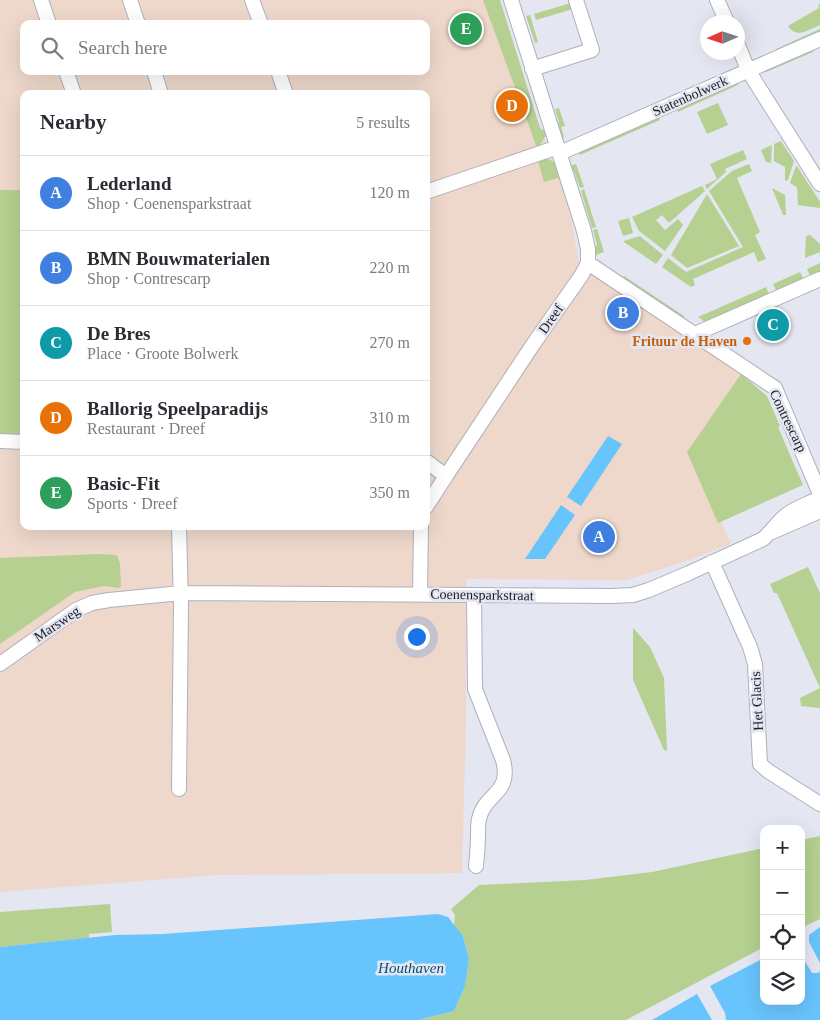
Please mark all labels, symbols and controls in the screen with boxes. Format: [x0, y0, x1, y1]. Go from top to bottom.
pin: E [450, 10, 482, 48]
north arrow [700, 15, 745, 60]
search box [20, 20, 430, 75]
icon: search [38, 34, 66, 62]
text: Search here [78, 37, 167, 58]
street label: Statenbolwerk [650, 73, 730, 119]
pin: D [496, 87, 528, 125]
text: Nearby [40, 110, 107, 134]
text: 5 results [356, 114, 410, 131]
text: Lederland [87, 173, 171, 194]
text: A [50, 184, 62, 201]
text: 120 m [370, 184, 410, 201]
text: Shop · Coenensparkstraat [87, 195, 251, 212]
text: BMN Bouwmaterialen [87, 248, 270, 269]
text: B [51, 259, 61, 276]
text: 220 m [370, 259, 410, 276]
text: Shop · Contrescarp [87, 270, 211, 287]
pin: B [607, 294, 639, 332]
street label: Dreef [536, 301, 566, 336]
pin: C [757, 306, 789, 344]
text: De Bres [87, 323, 151, 344]
text: C [50, 334, 62, 351]
text: 270 m [370, 334, 410, 351]
place label: Frituur de Haven [632, 334, 737, 349]
marker: Frituur de Haven [741, 335, 753, 347]
text: Place · Groote Bolwerk [87, 345, 239, 362]
street label: Contrescarp [766, 387, 810, 455]
text: Ballorig Speelparadijs [87, 398, 268, 419]
text: D [50, 409, 62, 426]
text: 310 m [370, 409, 410, 426]
text: Restaurant · Dreef [87, 420, 205, 437]
text: Basic-Fit [87, 473, 160, 494]
text: E [51, 484, 61, 501]
text: 350 m [370, 484, 410, 501]
text: Sports · Dreef [87, 495, 178, 512]
pin: A [583, 518, 615, 556]
street label: Coenensparkstraat [430, 587, 534, 603]
street label: Marsweg [31, 603, 83, 645]
your location [404, 624, 430, 650]
street label: Het Glacis [748, 671, 766, 731]
map controls [760, 825, 805, 1005]
button: + [760, 825, 805, 870]
button: − [760, 870, 805, 915]
button: locate [760, 915, 805, 960]
water label: Houthaven [377, 960, 444, 976]
button: layers [760, 960, 805, 1005]

